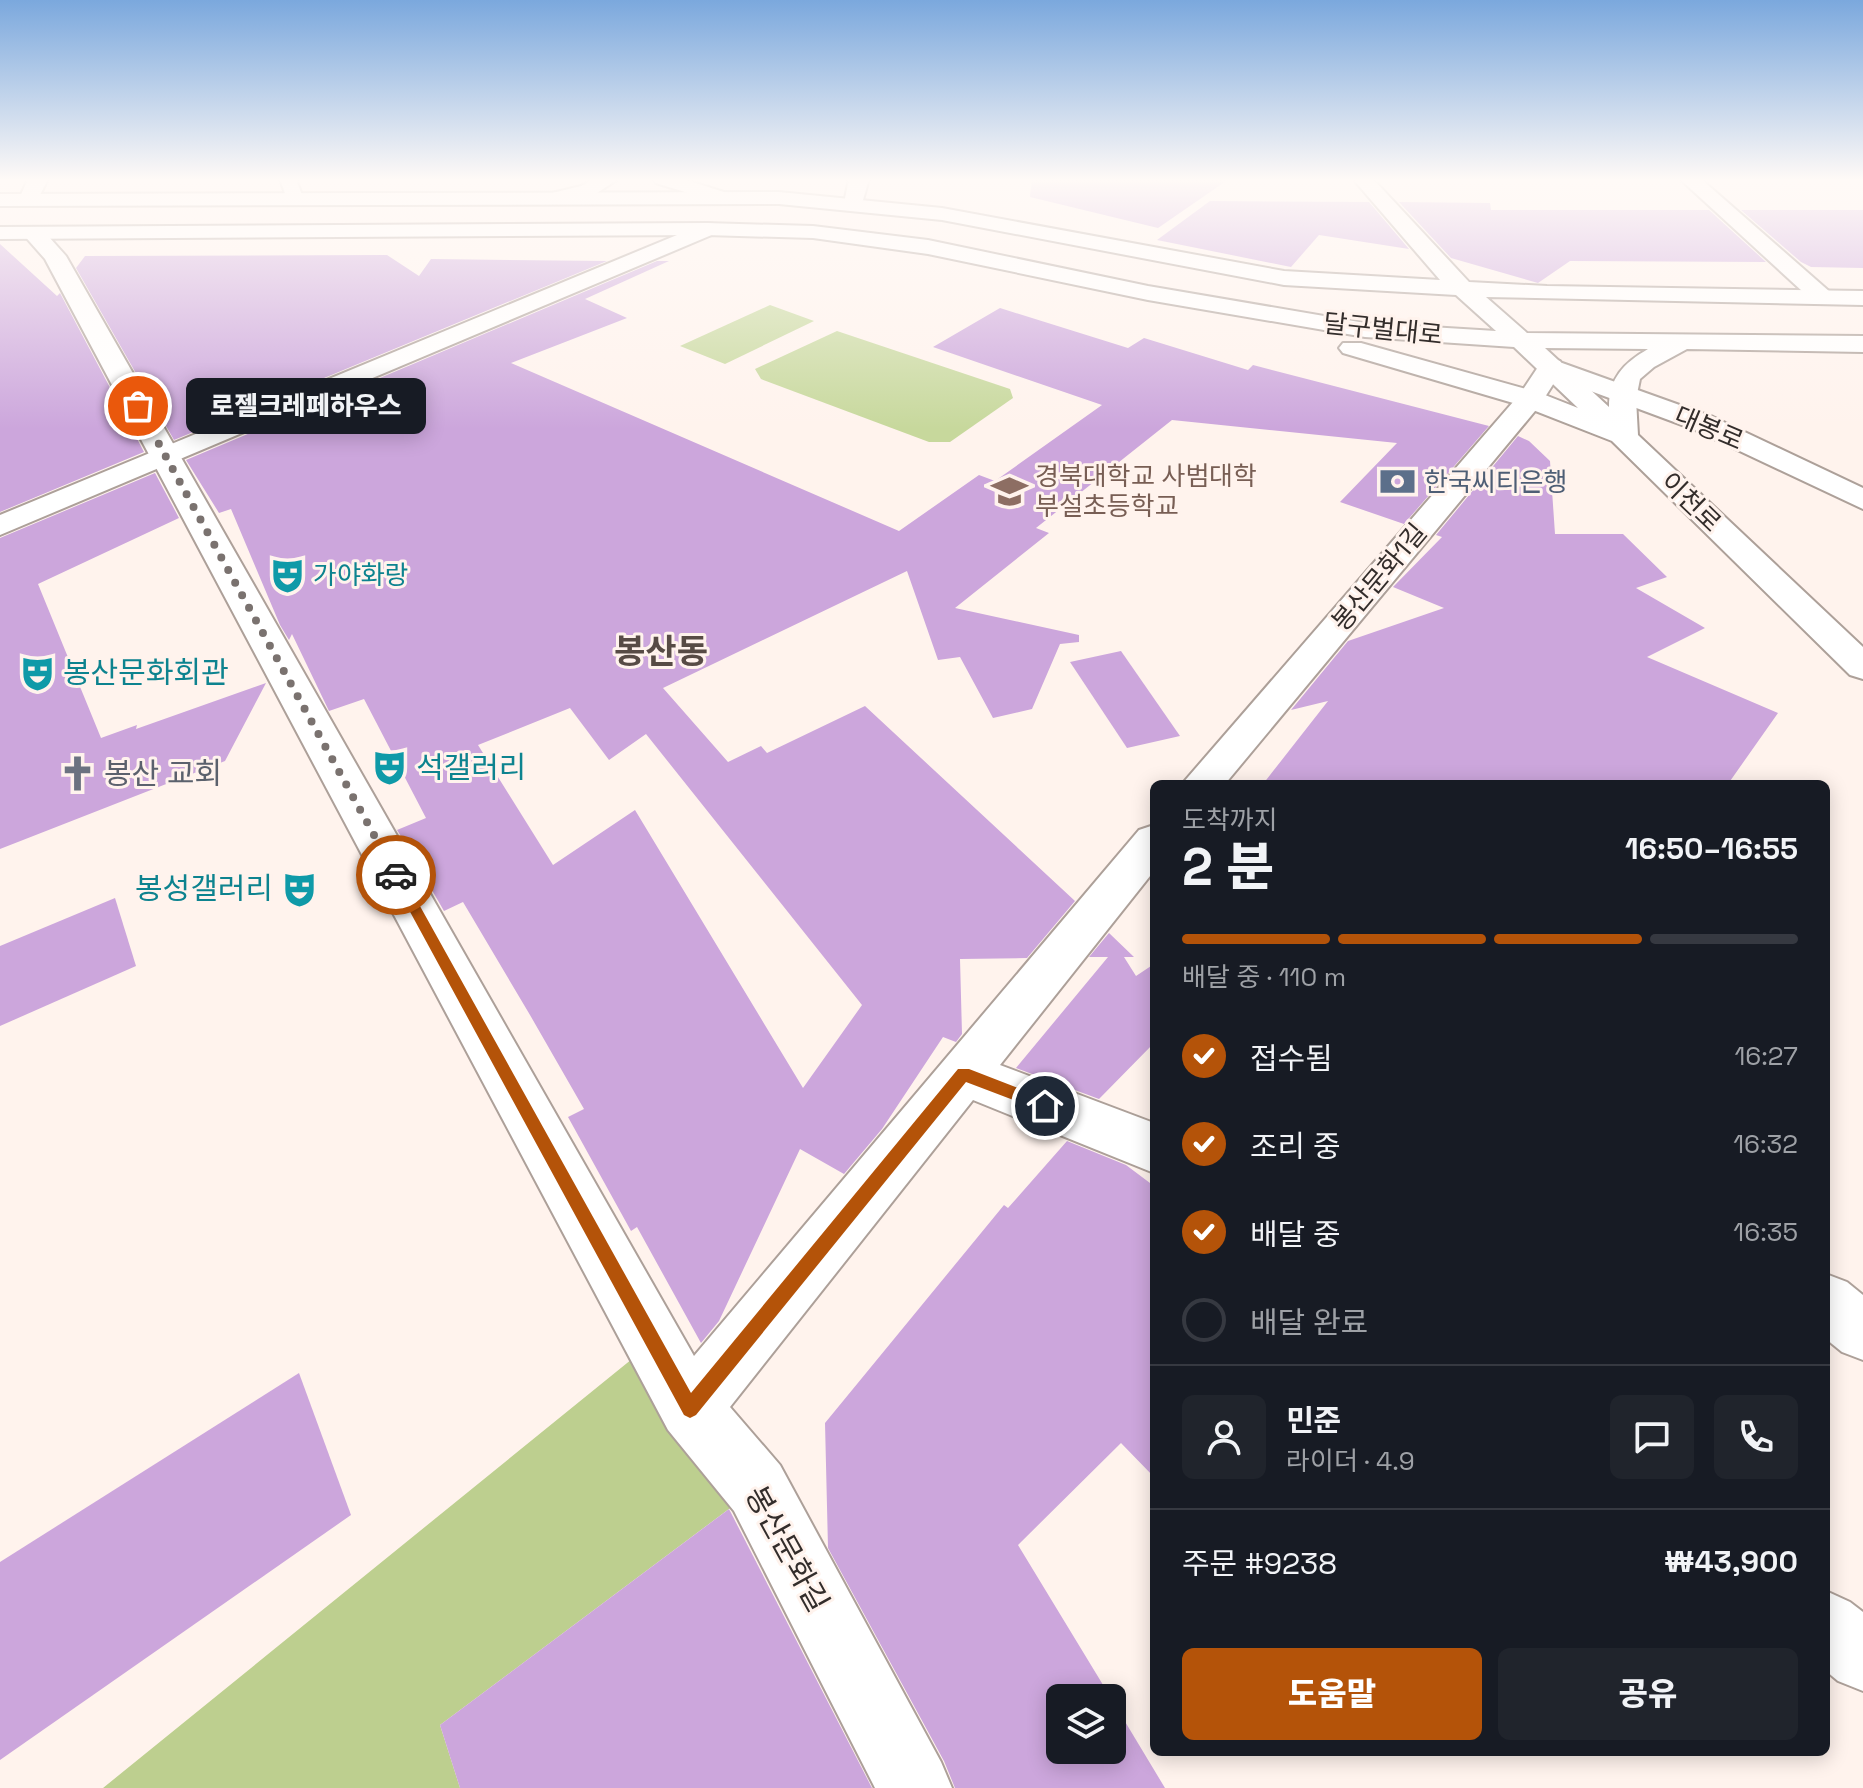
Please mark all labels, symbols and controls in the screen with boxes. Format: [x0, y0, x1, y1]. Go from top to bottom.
street label: 달구벌대로 [1322, 306, 1444, 352]
pin [104, 372, 172, 440]
callout: 로젤크레페하우스 [186, 378, 426, 434]
icon: bag [116, 384, 160, 428]
text: 로젤크레페하우스 [210, 389, 402, 423]
street label: 대봉로 [1669, 398, 1749, 458]
place label: 경북대학교 사범대학 부설초등학교 [1035, 459, 1257, 523]
bank icon: 한국씨티은행 [1379, 463, 1417, 501]
place label: 한국씨티은행 [1424, 465, 1568, 499]
street label: 이천로 [1653, 465, 1729, 539]
school or university icon: 경북대학교 사범대학 부설초등학교 [990, 472, 1028, 510]
street label: 봉산문화1길 [1324, 516, 1434, 638]
theatre icon: 가야화랑 [268, 556, 306, 594]
place label: 가야화랑 [313, 558, 409, 592]
district label: 봉산동 [614, 630, 708, 673]
place label: 봉산문화회관 [63, 653, 229, 692]
theatre icon: 봉산문화회관 [18, 654, 56, 692]
place label: 석갤러리 [416, 748, 526, 787]
theatre icon: 석갤러리 [371, 749, 409, 787]
place label: 봉산 교회 [104, 754, 222, 793]
church icon: 봉산 교회 [59, 755, 97, 793]
text: 도착까지 [1182, 803, 1278, 837]
text: 16:50–16:55 [1625, 829, 1798, 868]
text: 2 분 [1182, 834, 1274, 900]
courier [356, 835, 436, 915]
icon: car [374, 853, 418, 897]
place label: 봉성갤러리 [135, 869, 273, 908]
theatre icon: 봉성갤러리 [280, 870, 318, 908]
text: 배달 중 · 110 m [1182, 960, 1346, 994]
icon: check [1182, 1034, 1226, 1078]
text: 접수됨 [1250, 1039, 1333, 1078]
text: 16:27 [1735, 1039, 1798, 1073]
pin [1011, 1072, 1079, 1140]
icon: home [1023, 1084, 1067, 1128]
icon: check [1182, 1122, 1226, 1166]
text: 조리 중 [1250, 1127, 1341, 1166]
text: 16:32 [1733, 1127, 1798, 1161]
icon: check [1182, 1210, 1226, 1254]
text: 배달 중 [1250, 1215, 1341, 1254]
text: 16:35 [1733, 1215, 1798, 1249]
text: 배달 완료 [1250, 1303, 1368, 1342]
button: person [1182, 1395, 1266, 1479]
button: chat [1610, 1395, 1694, 1479]
button: phone [1714, 1395, 1798, 1479]
text: 민준 [1286, 1401, 1341, 1440]
text: 라이더 · 4.9 [1286, 1444, 1415, 1478]
street label: 봉산문화길 [737, 1479, 838, 1619]
text: ₩43,900 [1664, 1542, 1798, 1581]
text: 주문 #9238 [1182, 1544, 1337, 1583]
button: 도움말 [1182, 1648, 1482, 1740]
button: 공유 [1498, 1648, 1798, 1740]
map controls [1046, 1684, 1126, 1764]
button: layers [1046, 1684, 1126, 1764]

